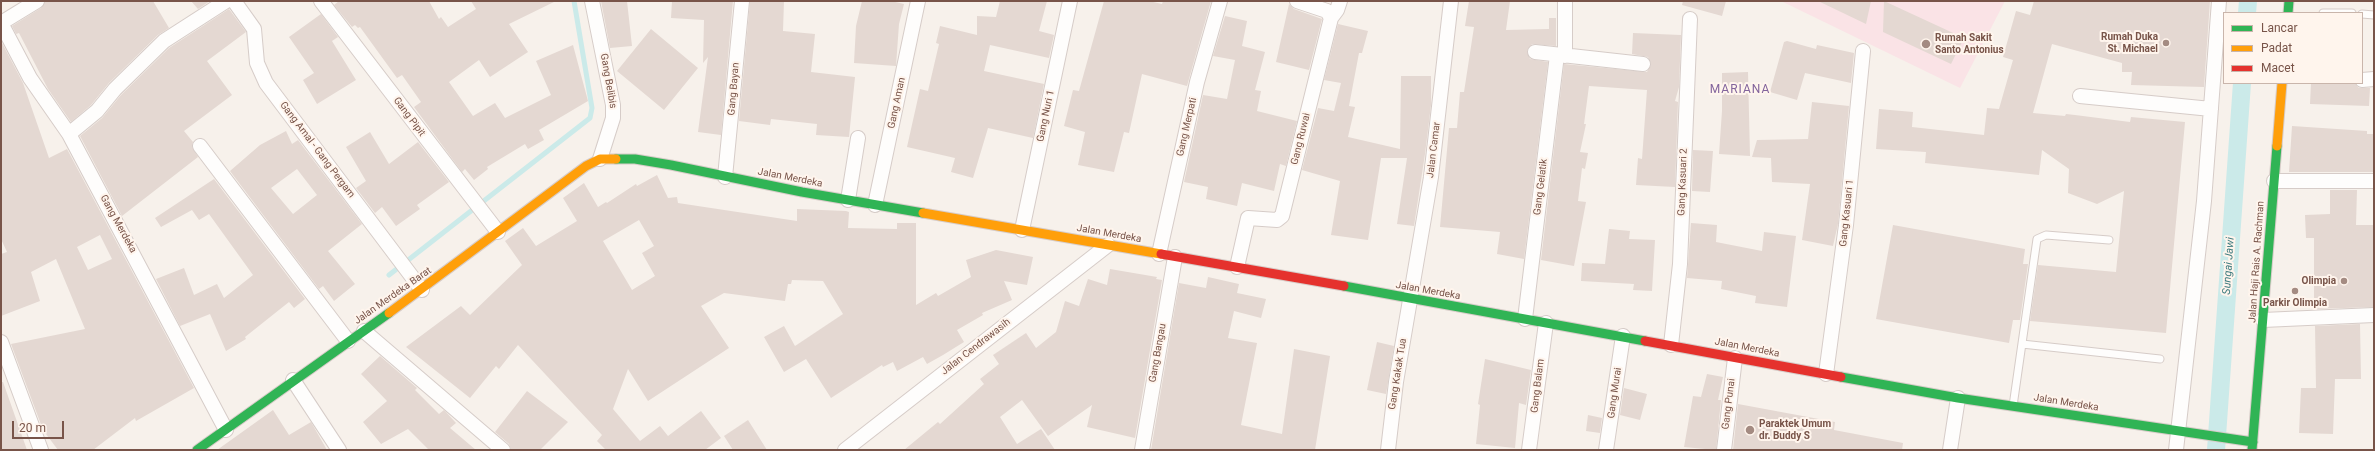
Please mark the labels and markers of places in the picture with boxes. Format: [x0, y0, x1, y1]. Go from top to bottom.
place label: Rumah Duka St. Michael [2101, 31, 2158, 54]
place label: Rumah Sakit Santo Antonius [1935, 32, 2004, 56]
marker: Rumah Sakit Santo Antonius [1920, 38, 1932, 50]
marker: Rumah Duka St. Michael [2161, 38, 2171, 48]
place label: Olimpia [2302, 275, 2336, 287]
marker: Olimpia [2339, 276, 2349, 286]
marker: Parkir Olimpia [2290, 286, 2300, 296]
place label: Parkir Olimpia [2263, 297, 2327, 309]
place label: Paraktek Umum dr. Buddy S [1759, 418, 1831, 442]
marker: Paraktek Umum dr. Buddy S [1744, 424, 1756, 436]

